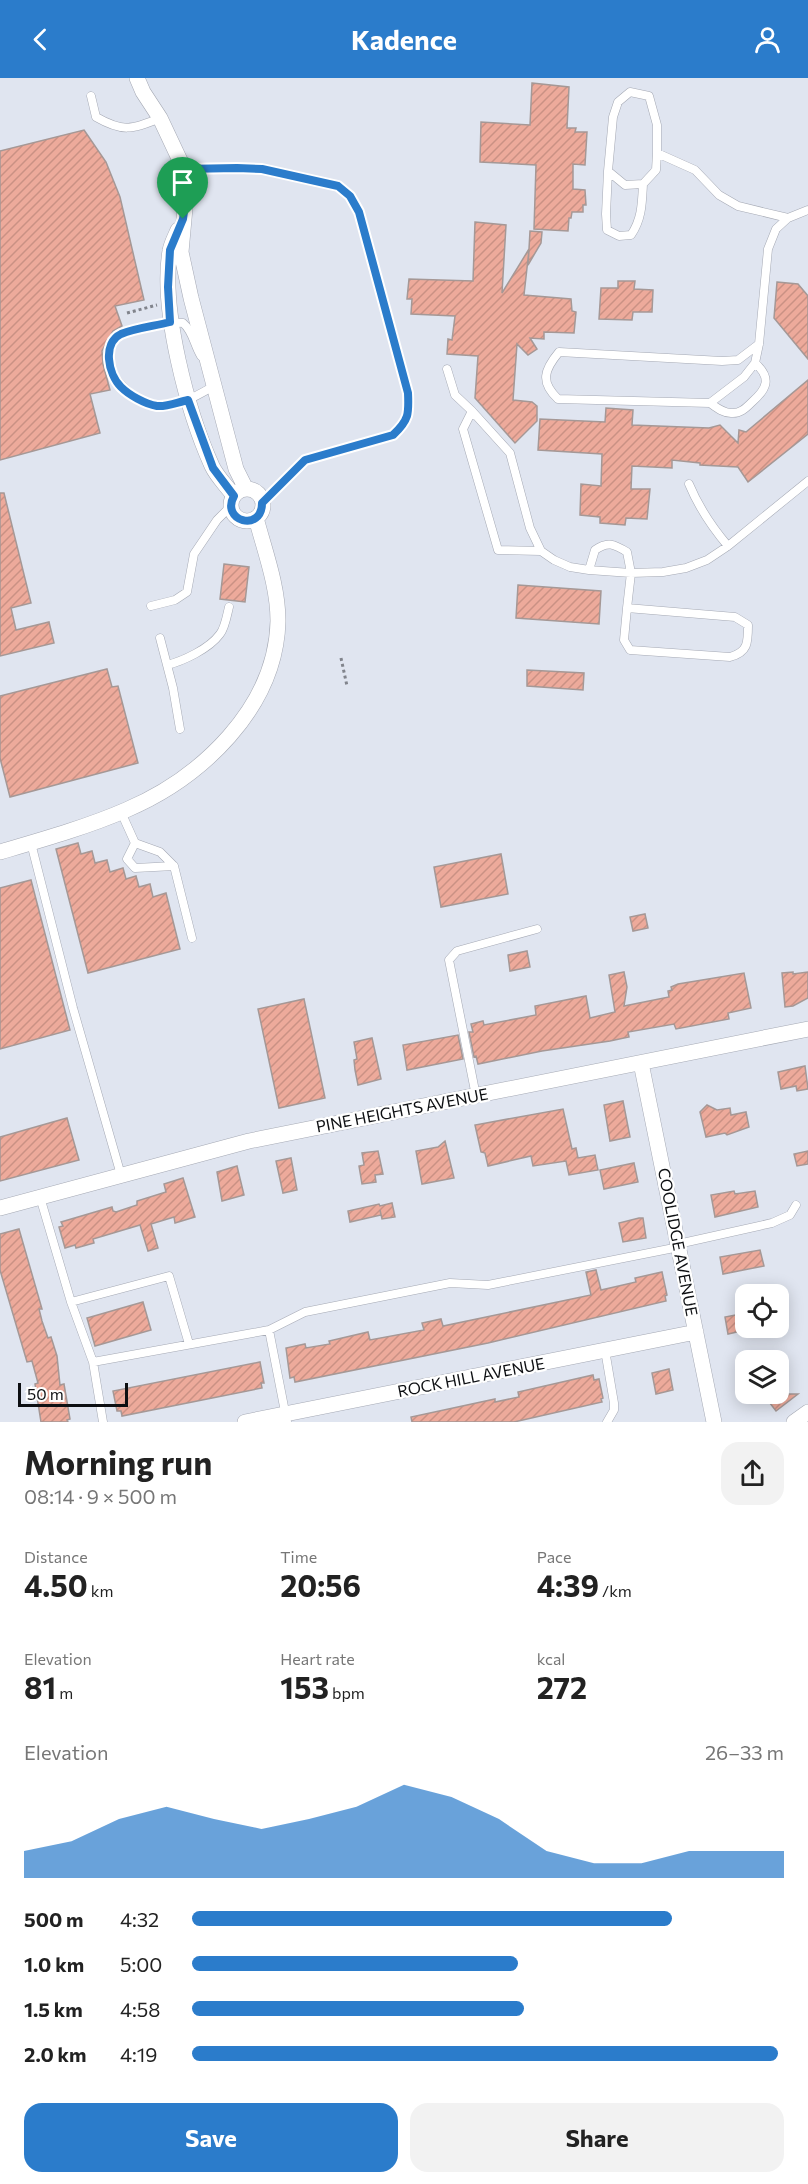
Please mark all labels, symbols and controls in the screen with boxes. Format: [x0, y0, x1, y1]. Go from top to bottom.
icon: back [24, 23, 57, 56]
text: Kadence [351, 23, 457, 56]
icon: person [751, 23, 784, 56]
pin [157, 157, 208, 219]
icon: arrive [166, 166, 199, 199]
street label: PINE HEIGHTS AVENUE [314, 1083, 490, 1136]
street label: COOLIDGE AVENUE [655, 1166, 702, 1318]
map controls [735, 1284, 789, 1404]
button: locate [735, 1284, 789, 1338]
button: layers [735, 1350, 789, 1404]
street label: ROCK HILL AVENUE [396, 1353, 546, 1400]
scale bar [18, 1380, 128, 1408]
text: 50 m [27, 1384, 64, 1403]
text: Morning run [24, 1441, 212, 1482]
button: share [721, 1442, 784, 1505]
text: 08:14 · 9 × 500 m [24, 1484, 177, 1508]
text: Distance [24, 1547, 88, 1566]
text: Time [280, 1547, 317, 1566]
text: Pace [537, 1547, 571, 1566]
text: 4.50 [24, 1566, 88, 1603]
text: 20:56 [280, 1566, 361, 1603]
text: 4:39 [537, 1566, 599, 1603]
text: km [88, 1581, 113, 1600]
text: /km [599, 1581, 632, 1600]
text: Elevation [24, 1649, 92, 1668]
text: Heart rate [280, 1649, 355, 1668]
text: kcal [537, 1649, 565, 1668]
text: 81 [24, 1668, 56, 1705]
text: 153 [280, 1668, 329, 1705]
text: 272 [537, 1668, 587, 1705]
text: m [56, 1683, 73, 1702]
text: bpm [329, 1683, 365, 1702]
text: Elevation [24, 1740, 109, 1764]
text: 26–33 m [705, 1740, 784, 1764]
text: 500 m [24, 1907, 84, 1931]
text: 4:32 [120, 1907, 159, 1931]
text: 1.0 km [24, 1952, 84, 1976]
text: 5:00 [120, 1952, 162, 1976]
text: 1.5 km [24, 1997, 83, 2021]
text: 4:58 [120, 1997, 160, 2021]
text: 2.0 km [24, 2042, 86, 2066]
text: 4:19 [120, 2042, 157, 2066]
button: Save [24, 2103, 398, 2172]
button: Share [410, 2103, 784, 2172]

